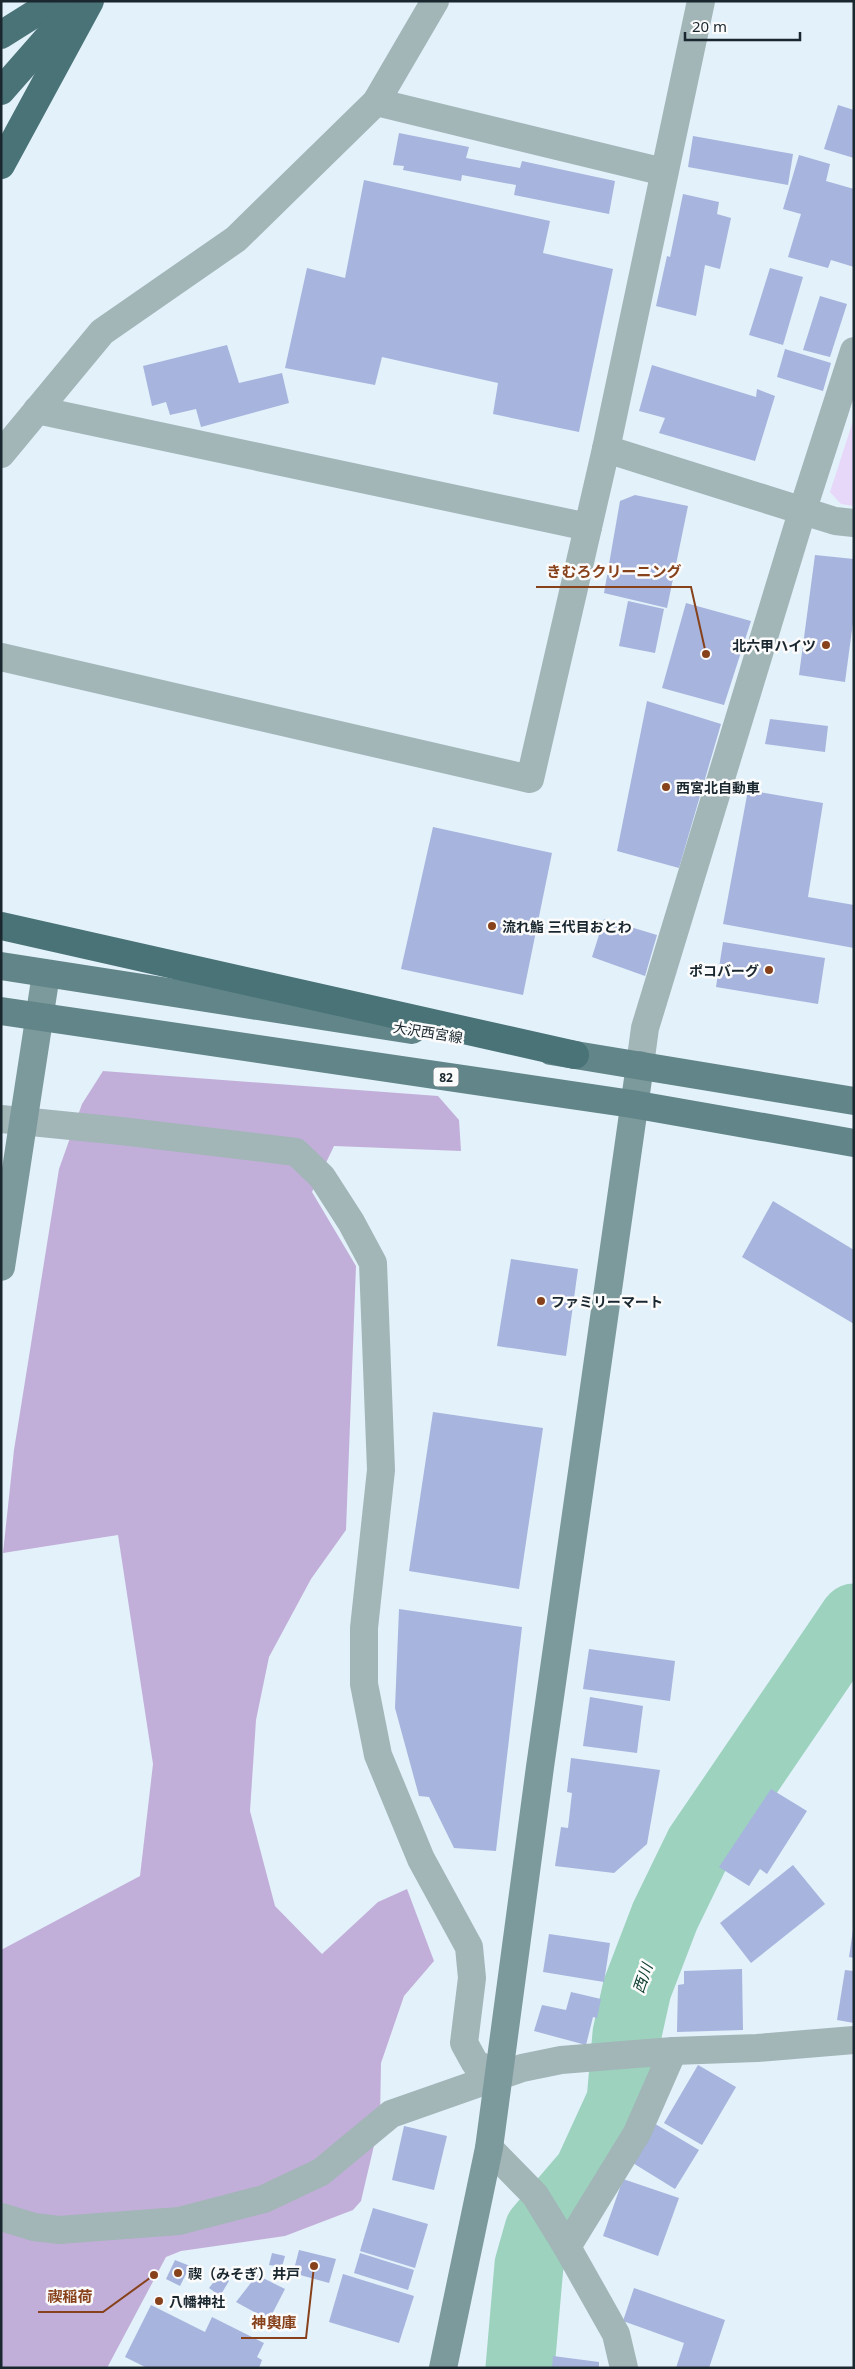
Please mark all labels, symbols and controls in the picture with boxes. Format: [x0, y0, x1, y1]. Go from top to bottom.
scale bar [685, 10, 800, 42]
text: 20 m [692, 16, 727, 36]
callout: きむろクリーニング [536, 557, 691, 587]
text: きむろクリーニング [546, 561, 682, 581]
place label: 北六甲ハイツ [732, 636, 816, 655]
marker: 北六甲ハイツ [820, 639, 832, 651]
place label: 西宮北自動車 [676, 778, 760, 797]
marker: 西宮北自動車 [660, 781, 672, 793]
place label: 流れ鮨 三代目おとわ [502, 917, 632, 936]
marker: 流れ鮨 三代目おとわ [486, 920, 498, 932]
place label: ポコバーグ [689, 961, 759, 980]
marker: ポコバーグ [763, 964, 775, 976]
street label: 大沢西宮線 [392, 1017, 464, 1047]
road number: 82 [434, 1068, 458, 1086]
place label: ファミリーマート [551, 1292, 663, 1311]
marker: ファミリーマート [535, 1295, 547, 1307]
water label: 西川 [628, 1959, 657, 1995]
place label: 禊（みそぎ）井戸 [188, 2264, 300, 2283]
marker: 禊（みそぎ）井戸 [172, 2267, 184, 2279]
callout: 禊稲荷 [38, 2282, 103, 2312]
text: 禊稲荷 [47, 2286, 93, 2306]
place label: 八幡神社 [169, 2292, 225, 2311]
marker: 八幡神社 [153, 2295, 165, 2307]
callout: 神輿庫 [241, 2308, 306, 2338]
text: 神輿庫 [250, 2312, 297, 2332]

